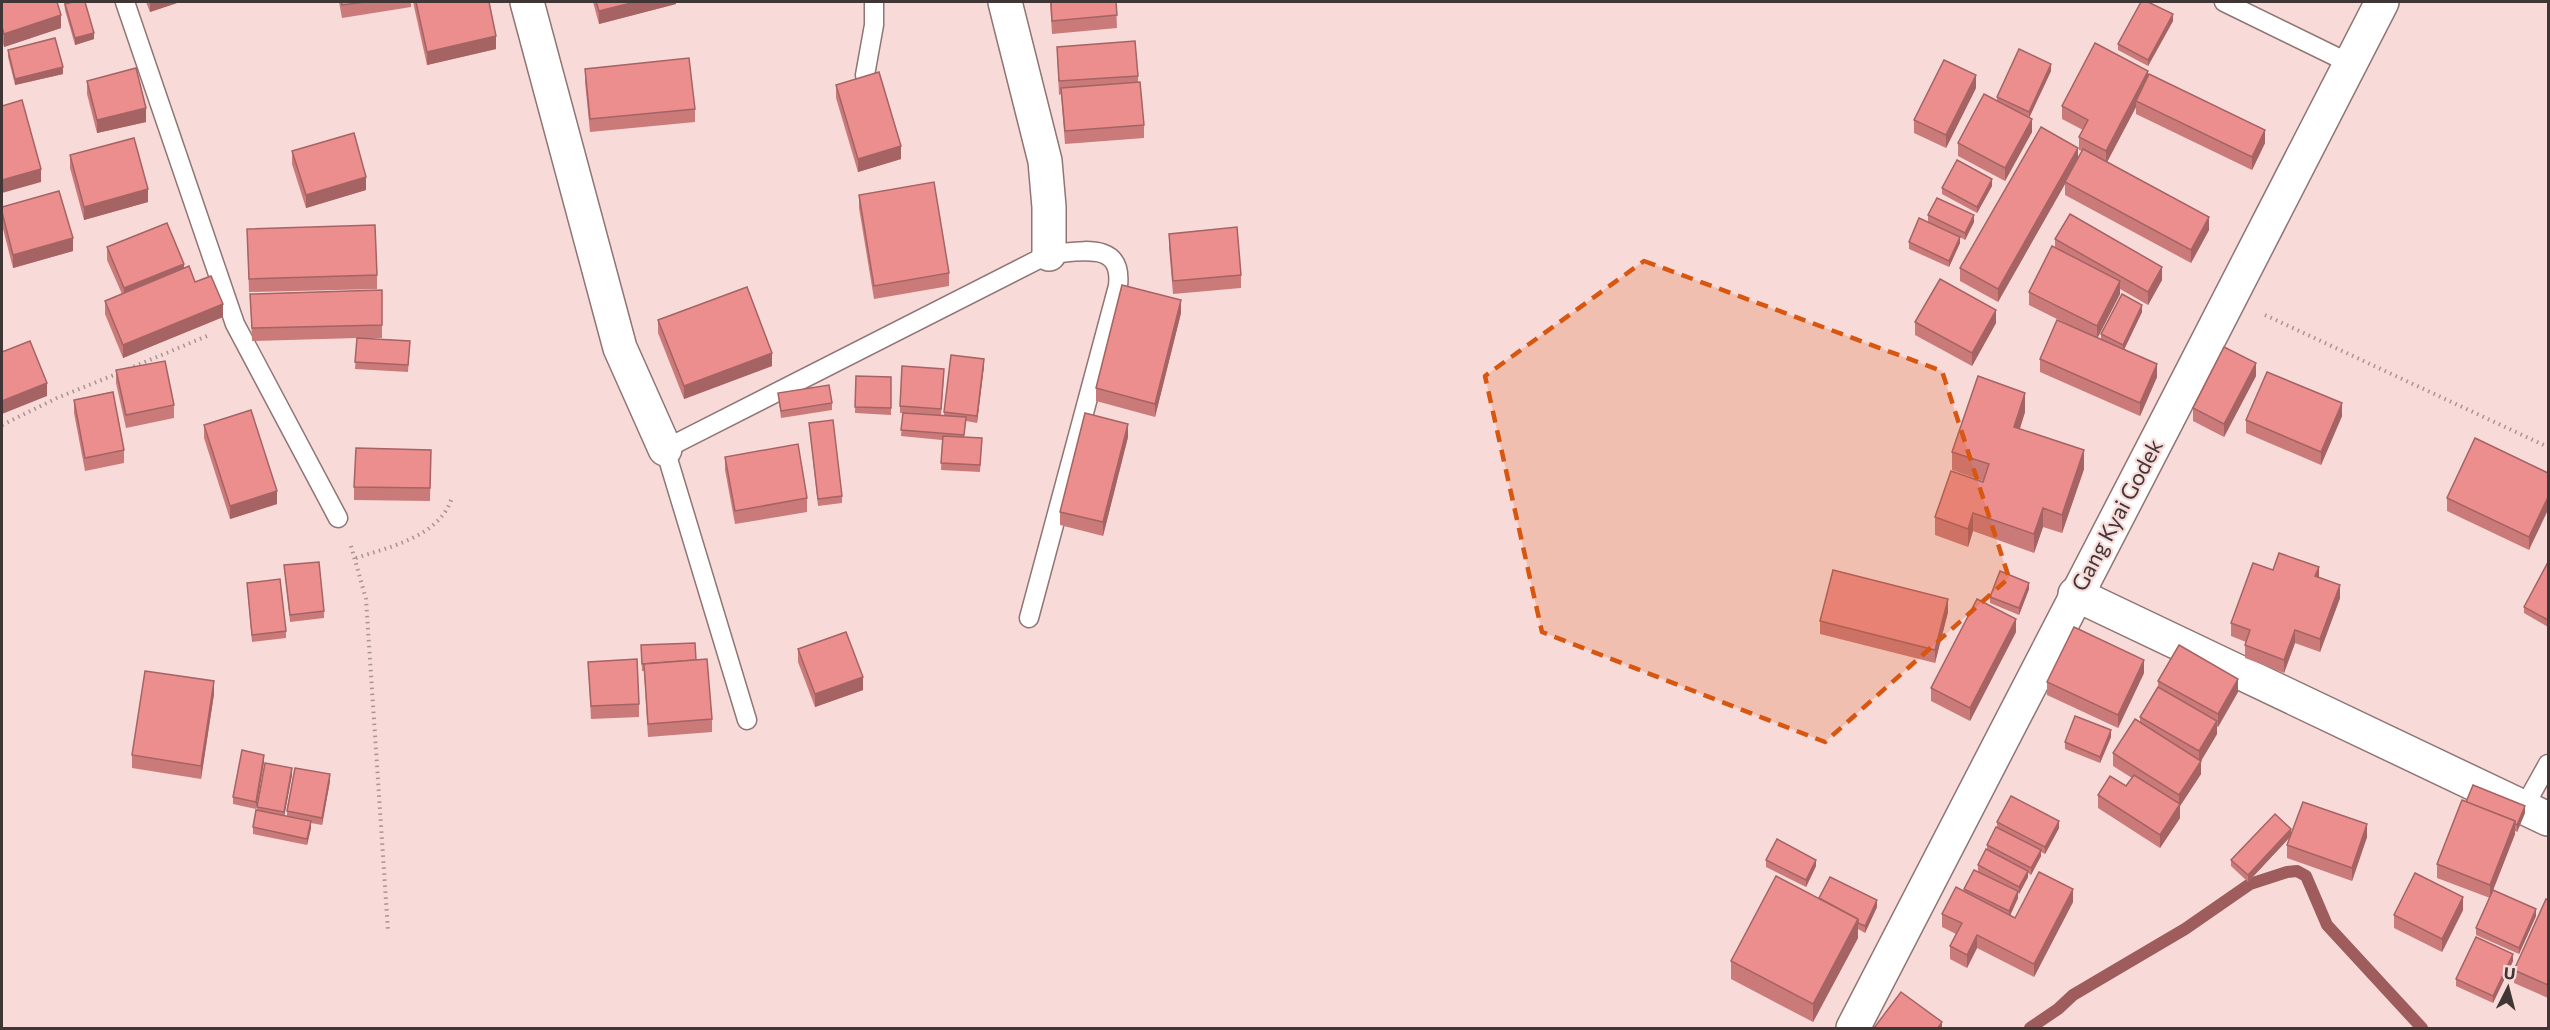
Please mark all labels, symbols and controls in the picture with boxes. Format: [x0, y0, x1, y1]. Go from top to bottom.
street label: Gang Kyai Godek [2065, 434, 2168, 595]
north arrow [2478, 958, 2538, 1018]
text: U [2503, 963, 2516, 983]

